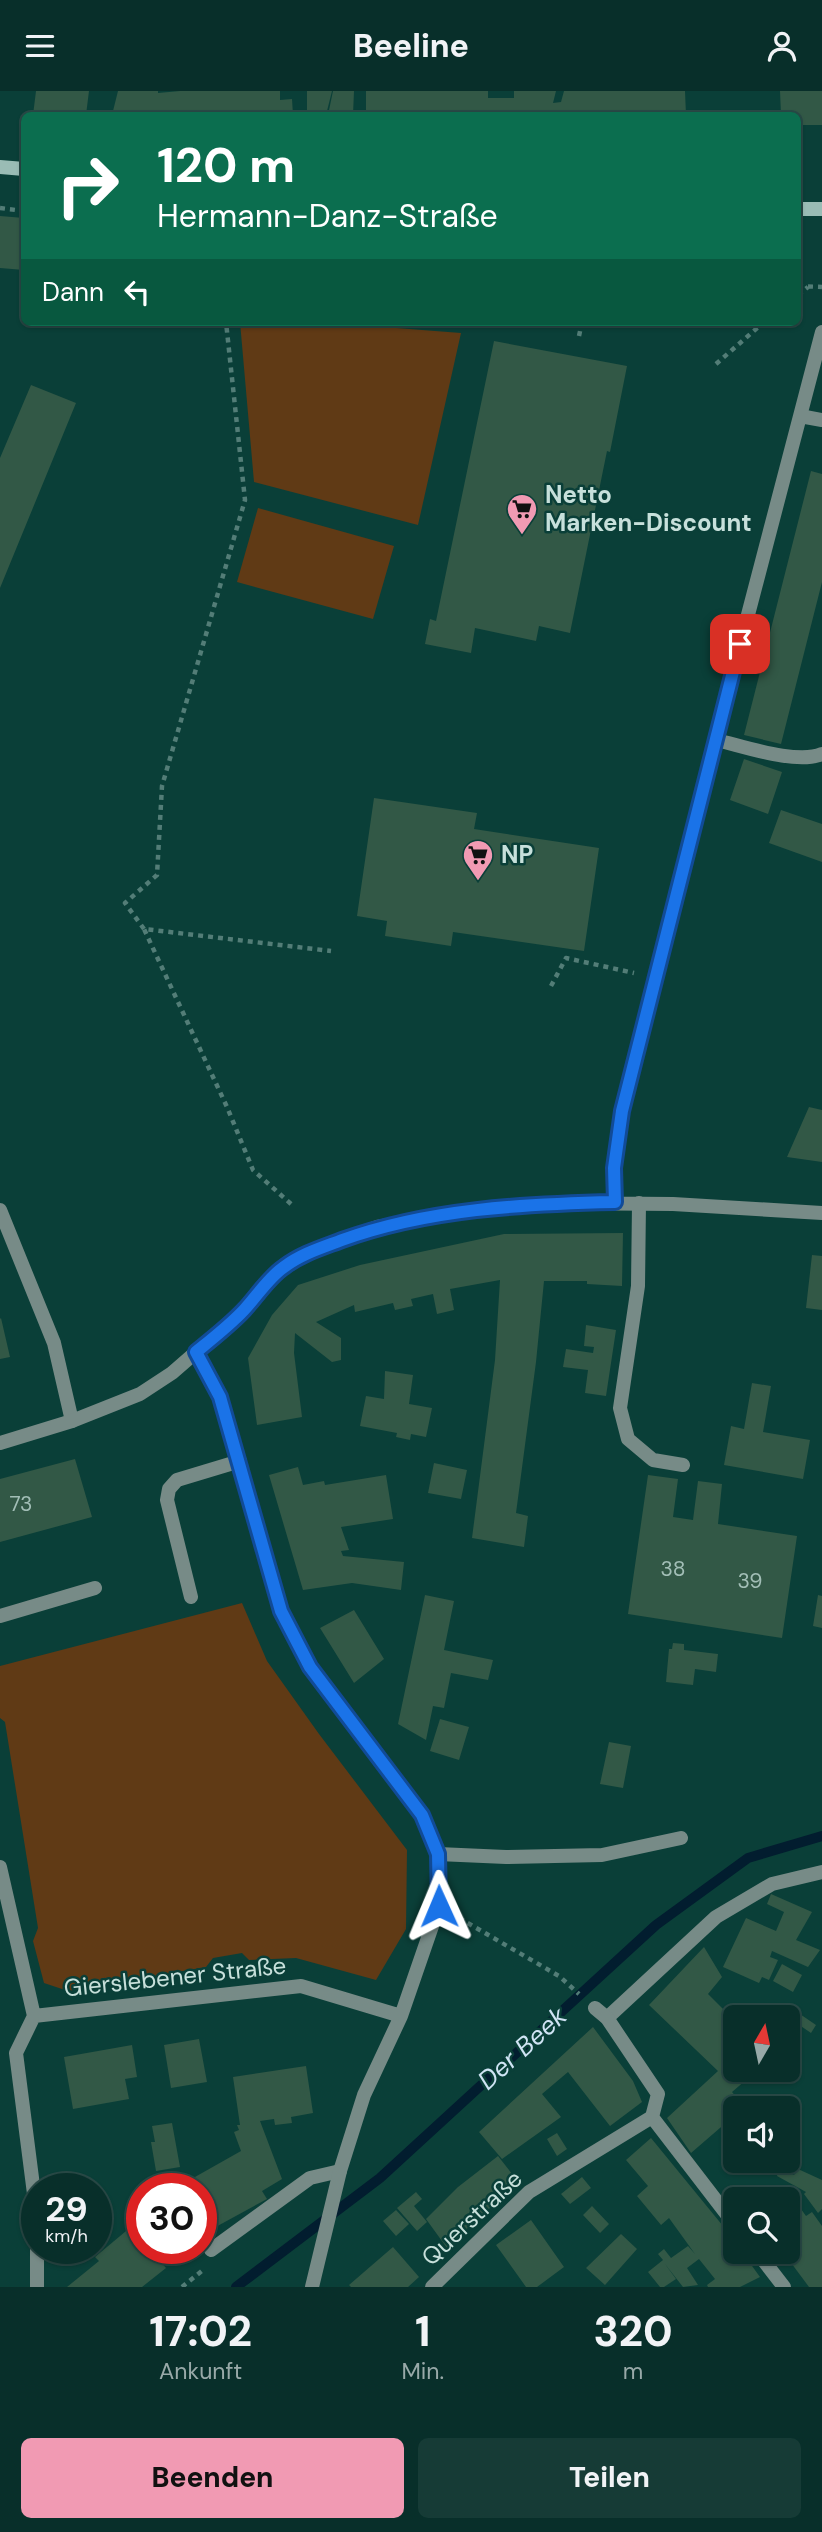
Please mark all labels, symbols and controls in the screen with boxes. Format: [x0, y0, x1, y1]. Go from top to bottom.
text: Beeline [353, 25, 469, 67]
icon: menu [21, 27, 59, 65]
icon: person [763, 27, 801, 65]
text: 120 m [157, 133, 295, 197]
icon: right [42, 140, 133, 231]
text: Hermann-Danz-Straße [157, 195, 498, 237]
icon: left [118, 273, 156, 311]
text: Dann [42, 275, 104, 309]
place label: Netto Marken-Discount [545, 479, 752, 538]
supermarket icon: Netto Marken-Discount [505, 492, 539, 536]
pin [710, 614, 770, 674]
icon: arrive [721, 625, 759, 663]
supermarket icon: NP [461, 838, 495, 882]
place label: NP [501, 839, 533, 870]
house number: 73 [9, 1490, 33, 1518]
house number: 38 [660, 1555, 686, 1583]
house number: 39 [738, 1567, 763, 1595]
position arrow [402, 1869, 476, 1943]
street label: Gierslebener Straße [62, 1949, 288, 2004]
water label: Der Beek [470, 1999, 574, 2097]
north arrow [723, 2005, 800, 2083]
map controls [723, 2005, 800, 2264]
button: sound [723, 2096, 800, 2173]
street label: Querstraße [415, 2163, 529, 2272]
speed limit sign: 30 [126, 2173, 217, 2264]
text: 29 [45, 2186, 88, 2232]
button: search [723, 2187, 800, 2264]
text: km/h [45, 2224, 88, 2248]
text: 17:02 [149, 2304, 252, 2359]
text: 1 [415, 2304, 431, 2359]
text: 320 [593, 2304, 673, 2359]
text: Ankunft [159, 2356, 242, 2386]
text: Min. [401, 2356, 444, 2386]
text: m [623, 2356, 643, 2386]
button: Beenden [21, 2438, 404, 2518]
button: Teilen [418, 2438, 801, 2518]

